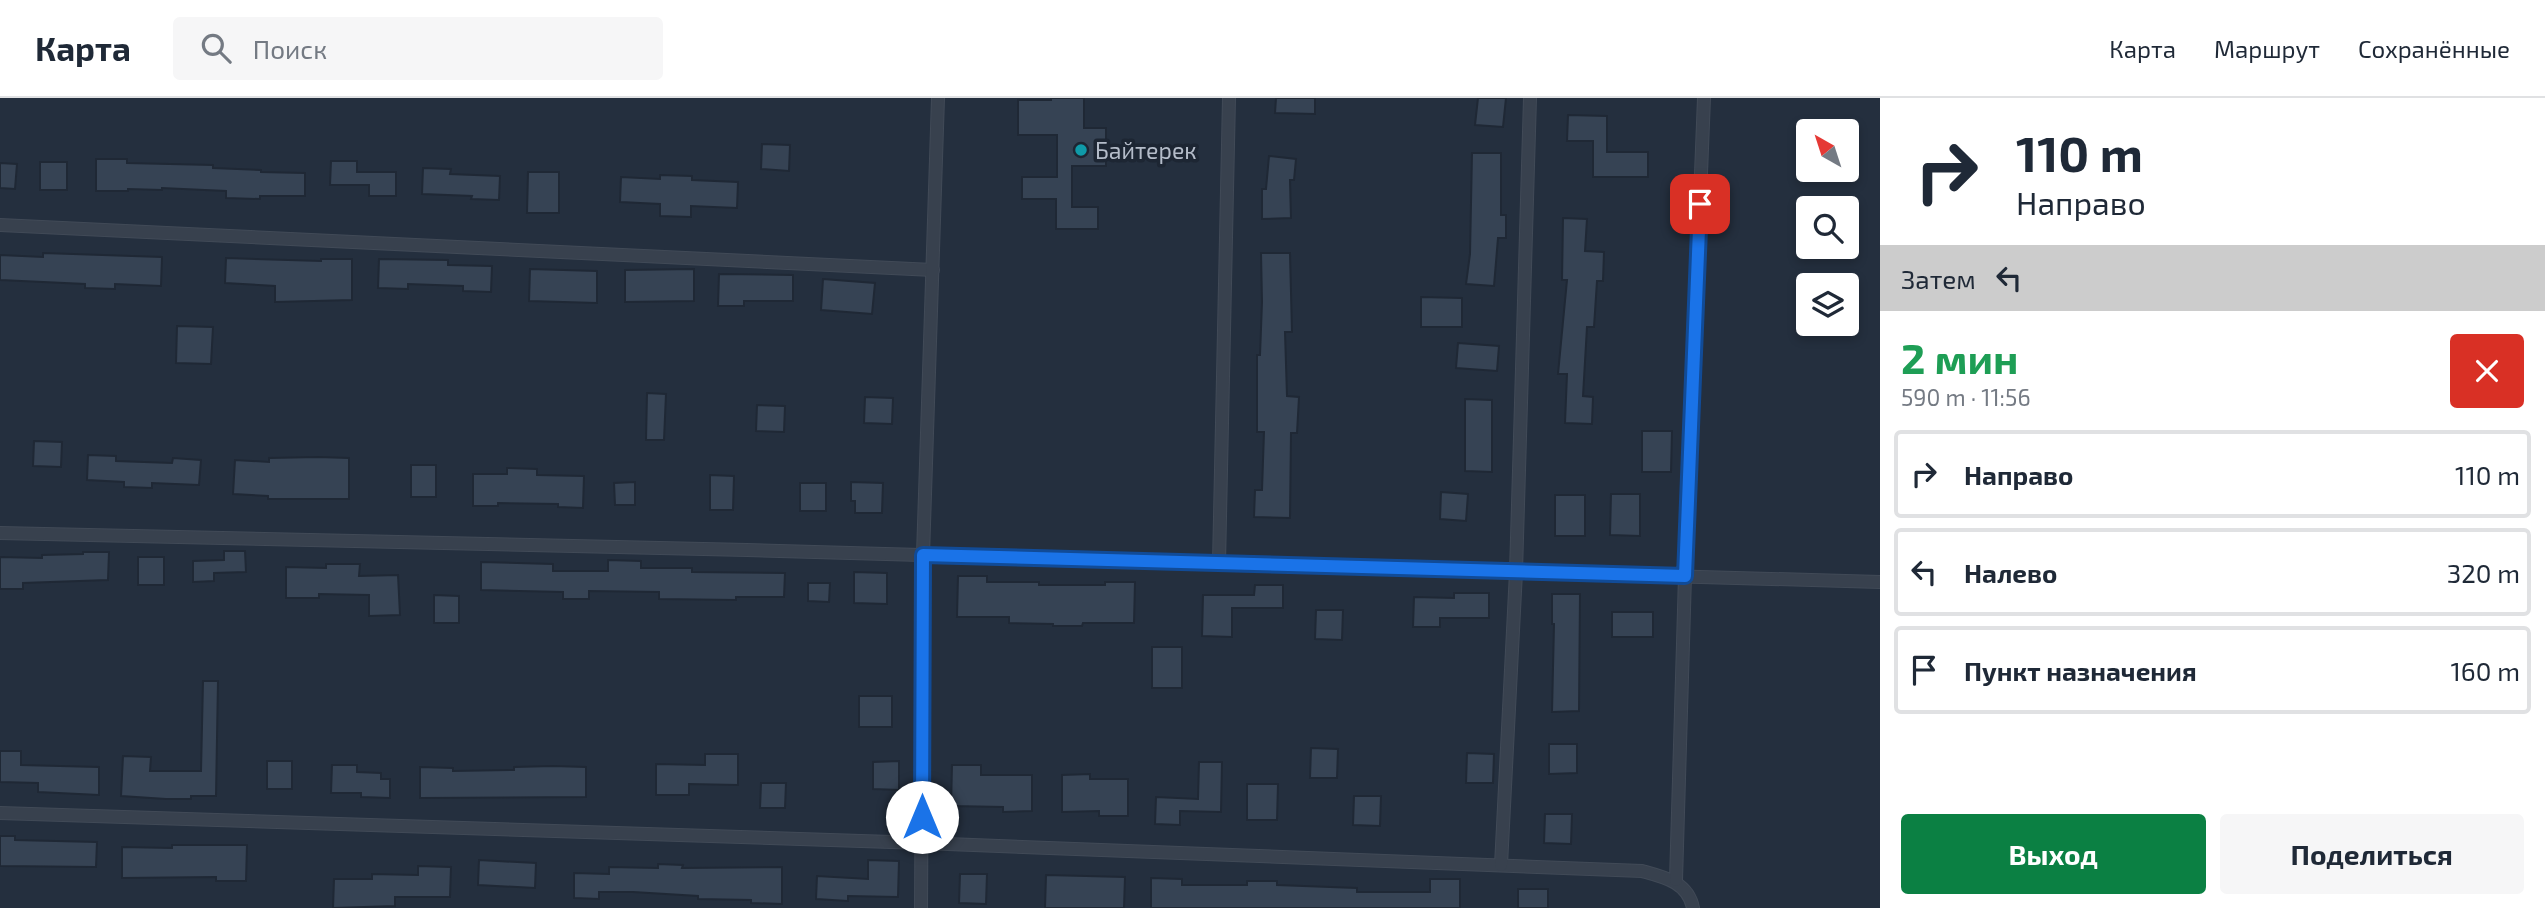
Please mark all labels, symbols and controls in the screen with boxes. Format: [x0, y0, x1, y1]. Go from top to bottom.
search box [173, 17, 663, 80]
text: Карта [35, 28, 131, 68]
icon: search [197, 29, 235, 67]
text: Поиск [253, 33, 327, 64]
text: Карта [2109, 34, 2176, 63]
text: Маршрут [2214, 34, 2320, 63]
text: Сохранённые [2358, 34, 2510, 63]
north arrow [1796, 119, 1858, 182]
map controls [1796, 119, 1859, 336]
text: 110 m [2016, 123, 2143, 182]
icon: right [1901, 126, 1992, 217]
place label: Байтерек [1095, 136, 1197, 164]
marker: Байтерек [1073, 142, 1089, 158]
pin [1670, 174, 1730, 234]
text: Направо [2016, 183, 2146, 221]
icon: arrive [1681, 185, 1719, 223]
button: search [1796, 196, 1859, 259]
icon: left [1990, 259, 2028, 297]
text: Затем [1901, 263, 1976, 294]
button: layers [1796, 273, 1859, 336]
text: 2 мин [1901, 332, 2018, 382]
button: close [2450, 334, 2524, 408]
text: 590 m · 11:56 [1901, 383, 2031, 411]
icon: right [1905, 455, 1943, 493]
text: Направо [1964, 459, 2073, 490]
text: 110 m [2455, 459, 2520, 490]
icon: left [1905, 553, 1943, 591]
text: Налево [1964, 557, 2057, 588]
text: 320 m [2447, 557, 2520, 588]
icon: arrive [1905, 651, 1943, 689]
text: Пункт назначения [1964, 655, 2197, 686]
text: 160 m [2451, 655, 2520, 686]
position arrow [885, 780, 959, 854]
button: Выход [1901, 814, 2206, 894]
button: Поделиться [2220, 814, 2524, 894]

